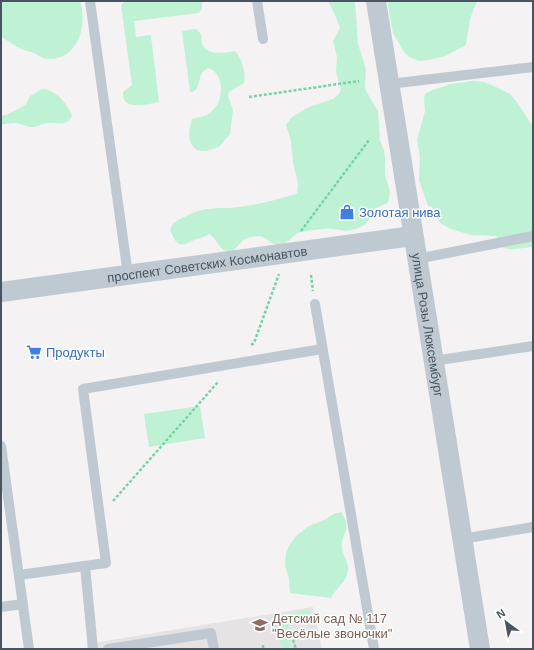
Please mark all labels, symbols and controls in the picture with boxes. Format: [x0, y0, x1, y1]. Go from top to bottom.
shop icon: Золотая нива [338, 203, 356, 221]
place label: Золотая нива [359, 205, 441, 220]
street label: проспект Советских Космонавтов [106, 243, 308, 286]
street label: улица Розы Люксембург [409, 252, 446, 398]
supermarket icon: Продукты [25, 343, 43, 361]
place label: Продукты [46, 345, 105, 360]
north arrow [486, 602, 526, 642]
text: N [494, 606, 507, 621]
place label: Детский сад № 117 "Весёлые звоночки" [272, 611, 393, 641]
school or university icon: Детский сад № 117 "Весёлые звоночки" [251, 616, 269, 634]

